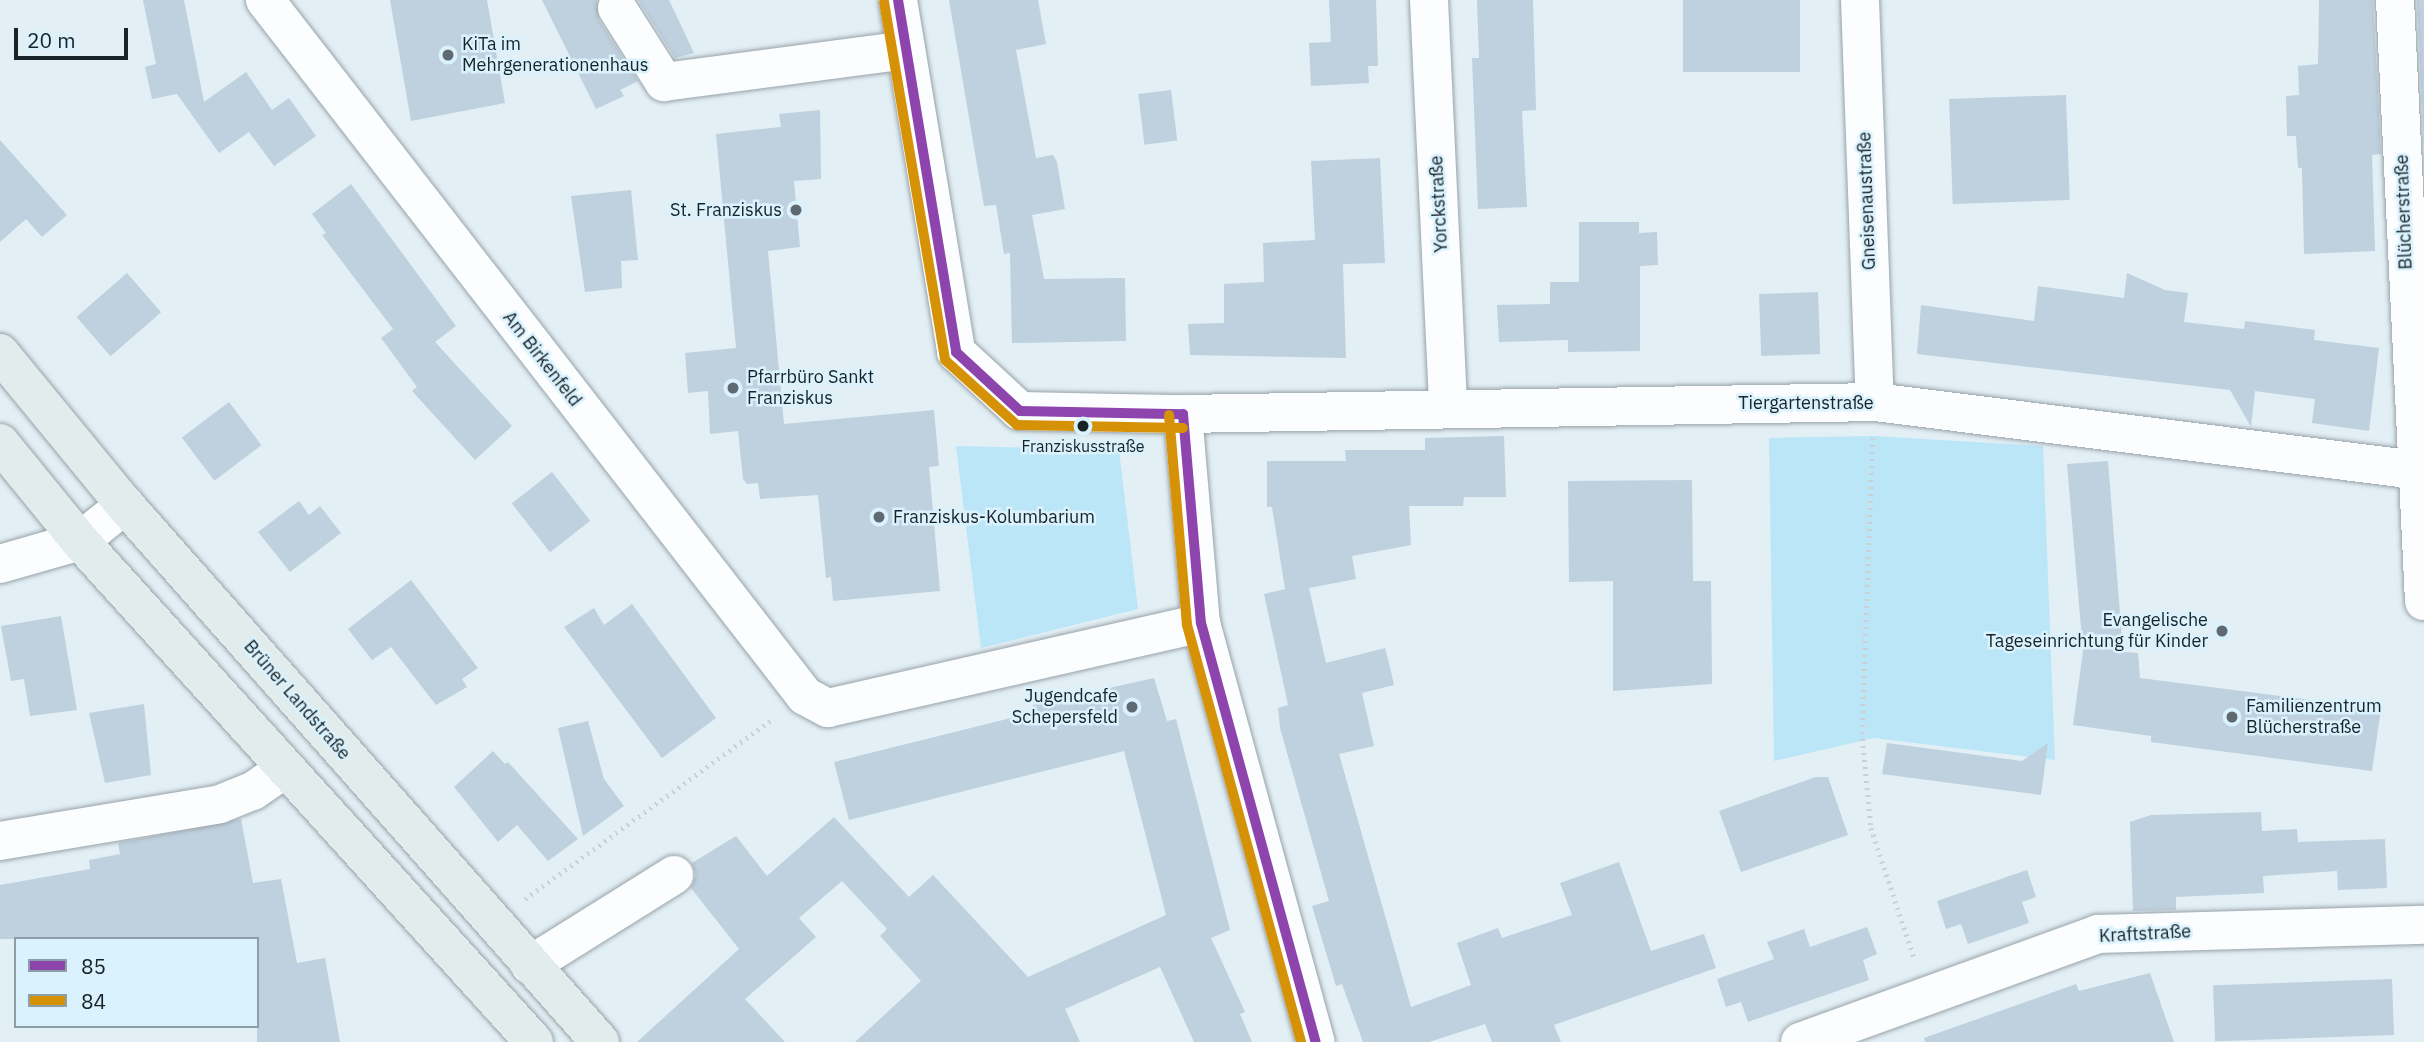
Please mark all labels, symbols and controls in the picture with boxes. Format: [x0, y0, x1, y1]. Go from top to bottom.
scale bar [18, 14, 131, 58]
text: 20 m [27, 26, 76, 54]
place label: KiTa im Mehrgenerationenhaus [462, 34, 648, 76]
marker: KiTa im Mehrgenerationenhaus [440, 47, 456, 63]
street label: Gneisenaustraße [1854, 132, 1880, 270]
street label: Blücherstraße [2391, 154, 2417, 270]
street label: Yorckstraße [1426, 155, 1452, 253]
place label: St. Franziskus [670, 199, 782, 221]
marker: St. Franziskus [788, 202, 804, 218]
street label: Am Birkenfeld [498, 307, 586, 411]
place label: Pfarrbüro Sankt Franziskus [747, 367, 874, 410]
marker: Pfarrbüro Sankt Franziskus [725, 380, 741, 396]
street label: Tiergartenstraße [1738, 392, 1874, 414]
marker: Franziskusstraße [1076, 419, 1090, 433]
place label: Franziskusstraße [1021, 436, 1145, 456]
place label: Franziskus-Kolumbarium [893, 506, 1095, 528]
marker: Franziskus-Kolumbarium [871, 509, 887, 525]
place label: Evangelische Tageseinrichtung für Kinder [1986, 610, 2208, 652]
marker: Evangelische Tageseinrichtung für Kinder [2214, 623, 2230, 639]
street label: Brüner Landstraße [239, 636, 355, 764]
place label: Jugendcafe Schepersfeld [1012, 686, 1118, 728]
place label: Familienzentrum Blücherstraße [2246, 696, 2382, 738]
marker: Jugendcafe Schepersfeld [1124, 699, 1140, 715]
marker: Familienzentrum Blücherstraße [2224, 709, 2240, 725]
street label: Kraftstraße [2098, 921, 2192, 947]
legend [14, 937, 259, 1028]
text: 85 [81, 952, 106, 980]
text: 84 [81, 987, 106, 1015]

